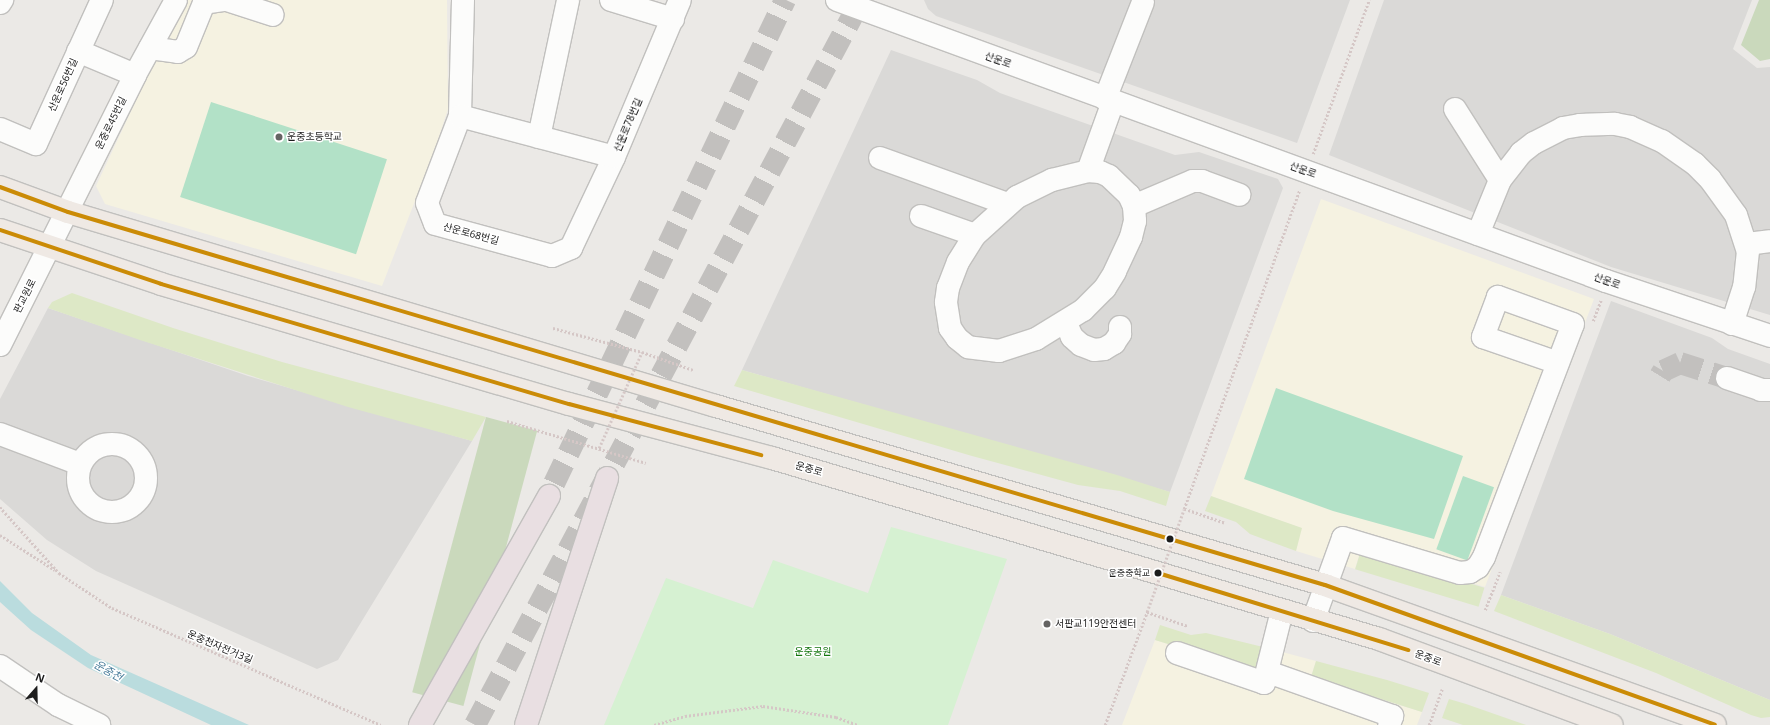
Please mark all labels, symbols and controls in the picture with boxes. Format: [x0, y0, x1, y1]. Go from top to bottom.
street label: 산운로 [983, 50, 1013, 70]
street label: 산운로56번길 [46, 56, 80, 114]
street label: 운중로45번길 [93, 95, 129, 151]
street label: 산운로78번길 [611, 96, 645, 154]
place label: 운중초등학교 [287, 131, 342, 143]
marker: 운중초등학교 [274, 132, 284, 142]
street label: 산운로 [1288, 160, 1318, 180]
street label: 산운로68번길 [442, 221, 500, 247]
street label: 산운로 [1592, 271, 1622, 291]
street label: 판교원로 [11, 277, 39, 315]
street label: 운중로 [794, 459, 824, 479]
unlabelled marker [1165, 534, 1175, 544]
place label: 운중중학교 [1109, 568, 1150, 578]
marker: 운중중학교 [1153, 568, 1163, 578]
place label: 서판교119안전센터 [1055, 618, 1137, 630]
marker: 서판교119안전센터 [1042, 619, 1052, 629]
street label: 운중천자전거3길 [185, 628, 255, 666]
park label: 운중공원 [795, 646, 831, 658]
street label: 운중로 [1413, 648, 1443, 668]
water label: 운중천 [92, 658, 124, 684]
north arrow [16, 669, 56, 709]
text: N [33, 669, 47, 686]

